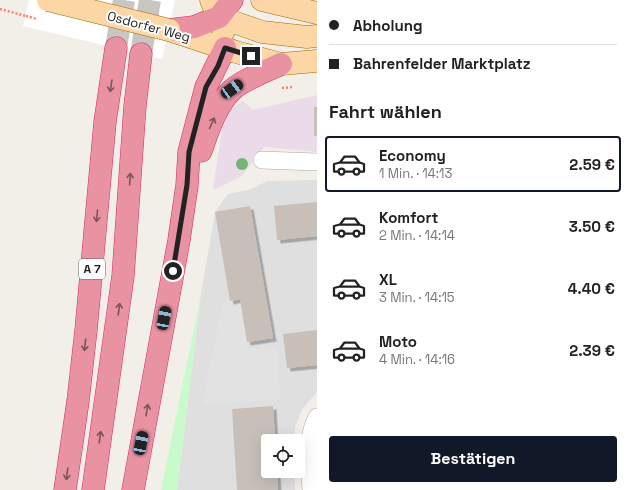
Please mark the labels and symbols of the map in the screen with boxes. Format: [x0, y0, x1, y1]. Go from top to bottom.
street label: Osdorfer Weg [105, 7, 192, 46]
route end [242, 47, 260, 65]
car [219, 77, 245, 101]
one-way arrow [107, 80, 115, 93]
one-way arrow [209, 118, 216, 130]
one-way arrow [127, 173, 134, 186]
one-way arrow [93, 209, 100, 222]
road number: A 7 [79, 259, 105, 279]
route start [164, 262, 182, 280]
one-way arrow [115, 303, 123, 316]
car [156, 305, 172, 331]
one-way arrow [81, 338, 88, 351]
one-way arrow [144, 404, 152, 417]
car [133, 430, 149, 456]
one-way arrow [96, 431, 104, 444]
one-way arrow [63, 467, 71, 480]

